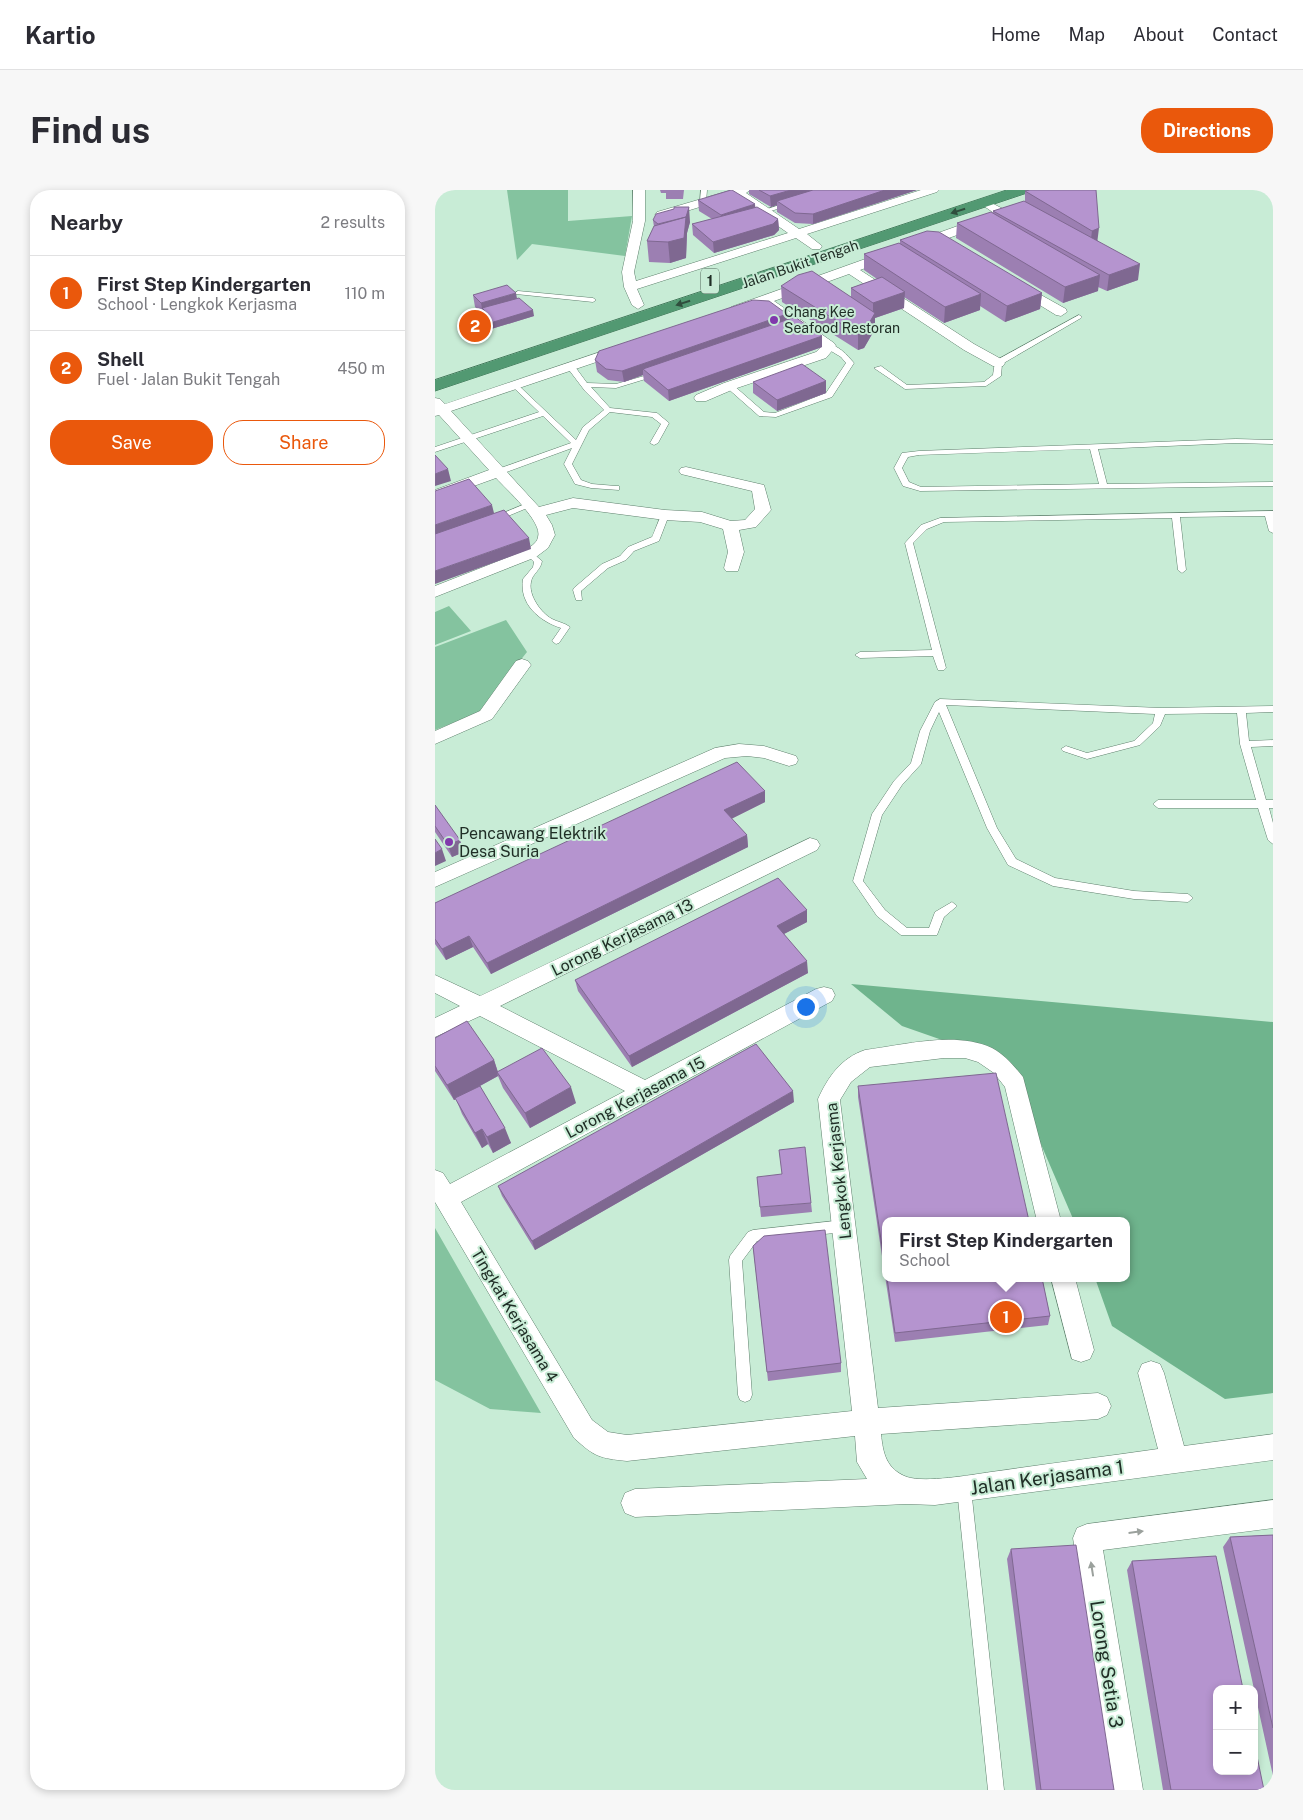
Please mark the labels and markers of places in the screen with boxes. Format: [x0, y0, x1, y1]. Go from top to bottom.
place label: Chang Kee Seafood Restoran [784, 304, 900, 336]
pin: 2 [459, 307, 491, 345]
marker: Chang Kee Seafood Restoran [768, 314, 780, 326]
place label: Pencawang Elektrik Desa Suria [459, 824, 606, 861]
marker: Pencawang Elektrik Desa Suria [443, 836, 455, 848]
pin: 1 [990, 1298, 1022, 1336]

